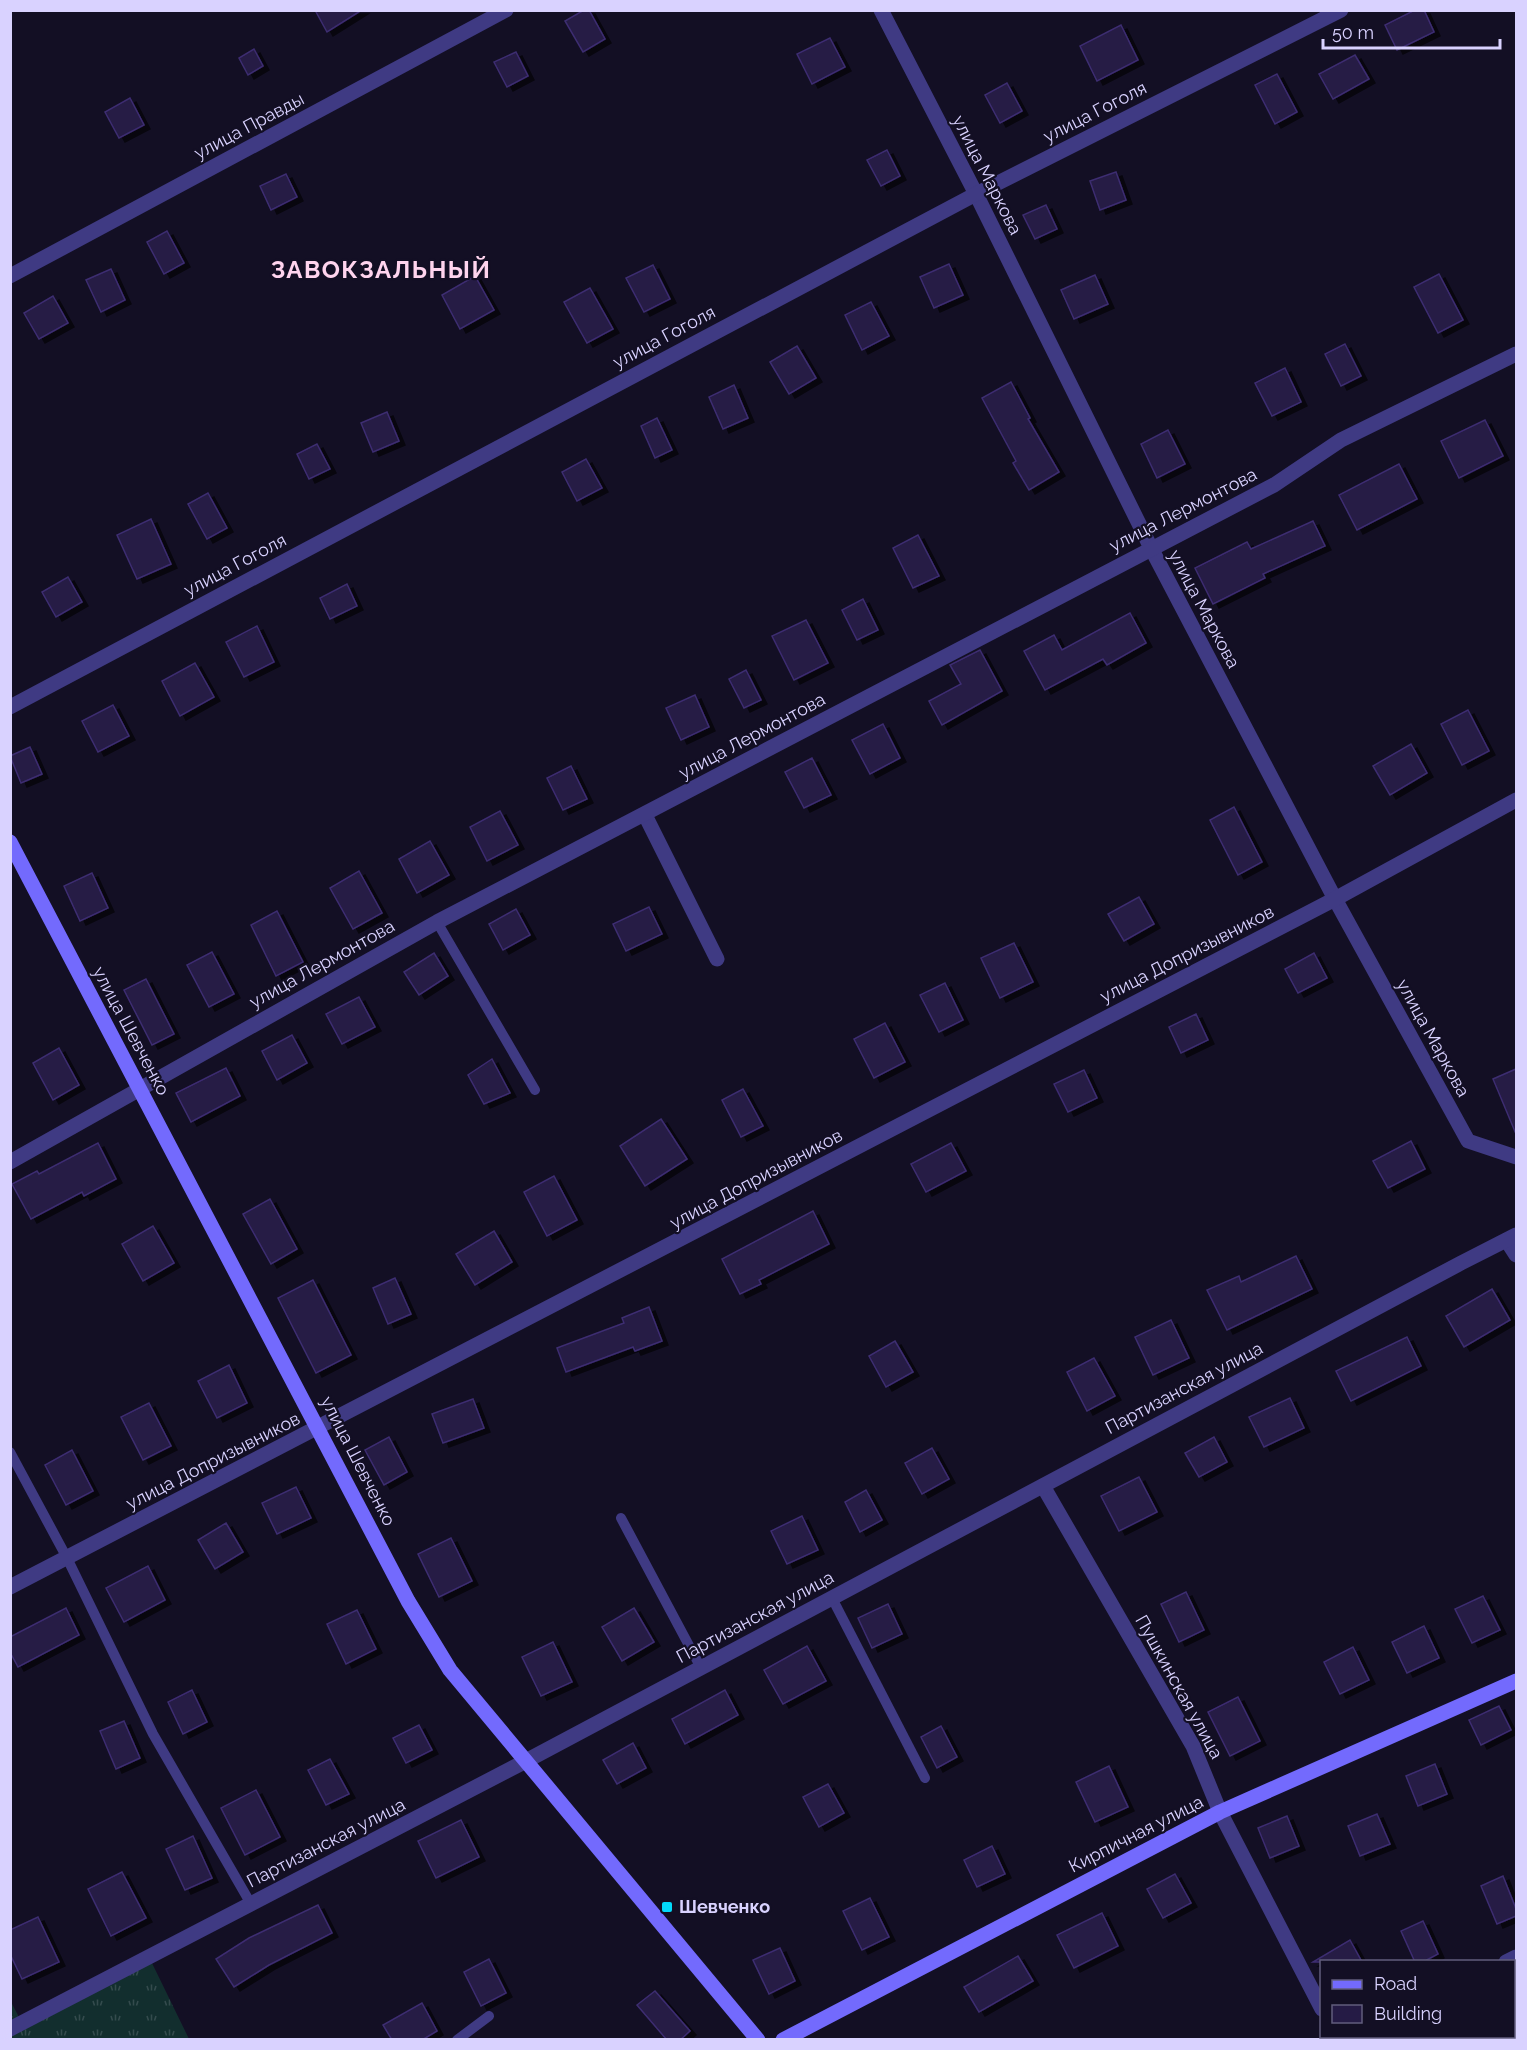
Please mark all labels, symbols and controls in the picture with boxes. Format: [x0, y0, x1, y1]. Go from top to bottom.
scale bar [1323, 12, 1500, 50]
text: 50 m [1332, 22, 1374, 43]
street label: улица Гоголя [1040, 77, 1150, 147]
street label: улица Правды [190, 88, 307, 163]
street label: улица Маркова [948, 112, 1027, 238]
district label: ЗАВОКЗАЛЬНЫЙ [271, 255, 491, 284]
street label: улица Гоголя [609, 301, 719, 372]
street label: улица Лермонтова [1105, 463, 1260, 556]
street label: улица Гоголя [180, 529, 290, 600]
street label: улица Маркова [1164, 546, 1244, 672]
street label: улица Лермонтова [675, 688, 829, 783]
street label: улица Допризывников [1096, 901, 1277, 1007]
street label: улица Лермонтова [245, 915, 398, 1012]
street label: улица Шевченко [89, 963, 174, 1099]
street label: улица Маркова [1392, 975, 1474, 1100]
street label: улица Допризывников [666, 1124, 846, 1233]
street label: Партизанская улица [1102, 1337, 1266, 1438]
street label: улица Шевченко [317, 1392, 400, 1529]
street label: улица Допризывников [122, 1408, 303, 1514]
street label: Партизанская улица [673, 1566, 837, 1667]
street label: Пушкинская улица [1131, 1611, 1228, 1762]
street label: Кирпичная улица [1065, 1791, 1207, 1877]
street label: Партизанская улица [243, 1793, 409, 1892]
place label: Шевченко [679, 1896, 770, 1917]
marker: Шевченко [660, 1900, 674, 1914]
legend [1320, 1960, 1515, 2038]
text: Road [1374, 1973, 1417, 1994]
text: Building [1374, 2003, 1442, 2024]

